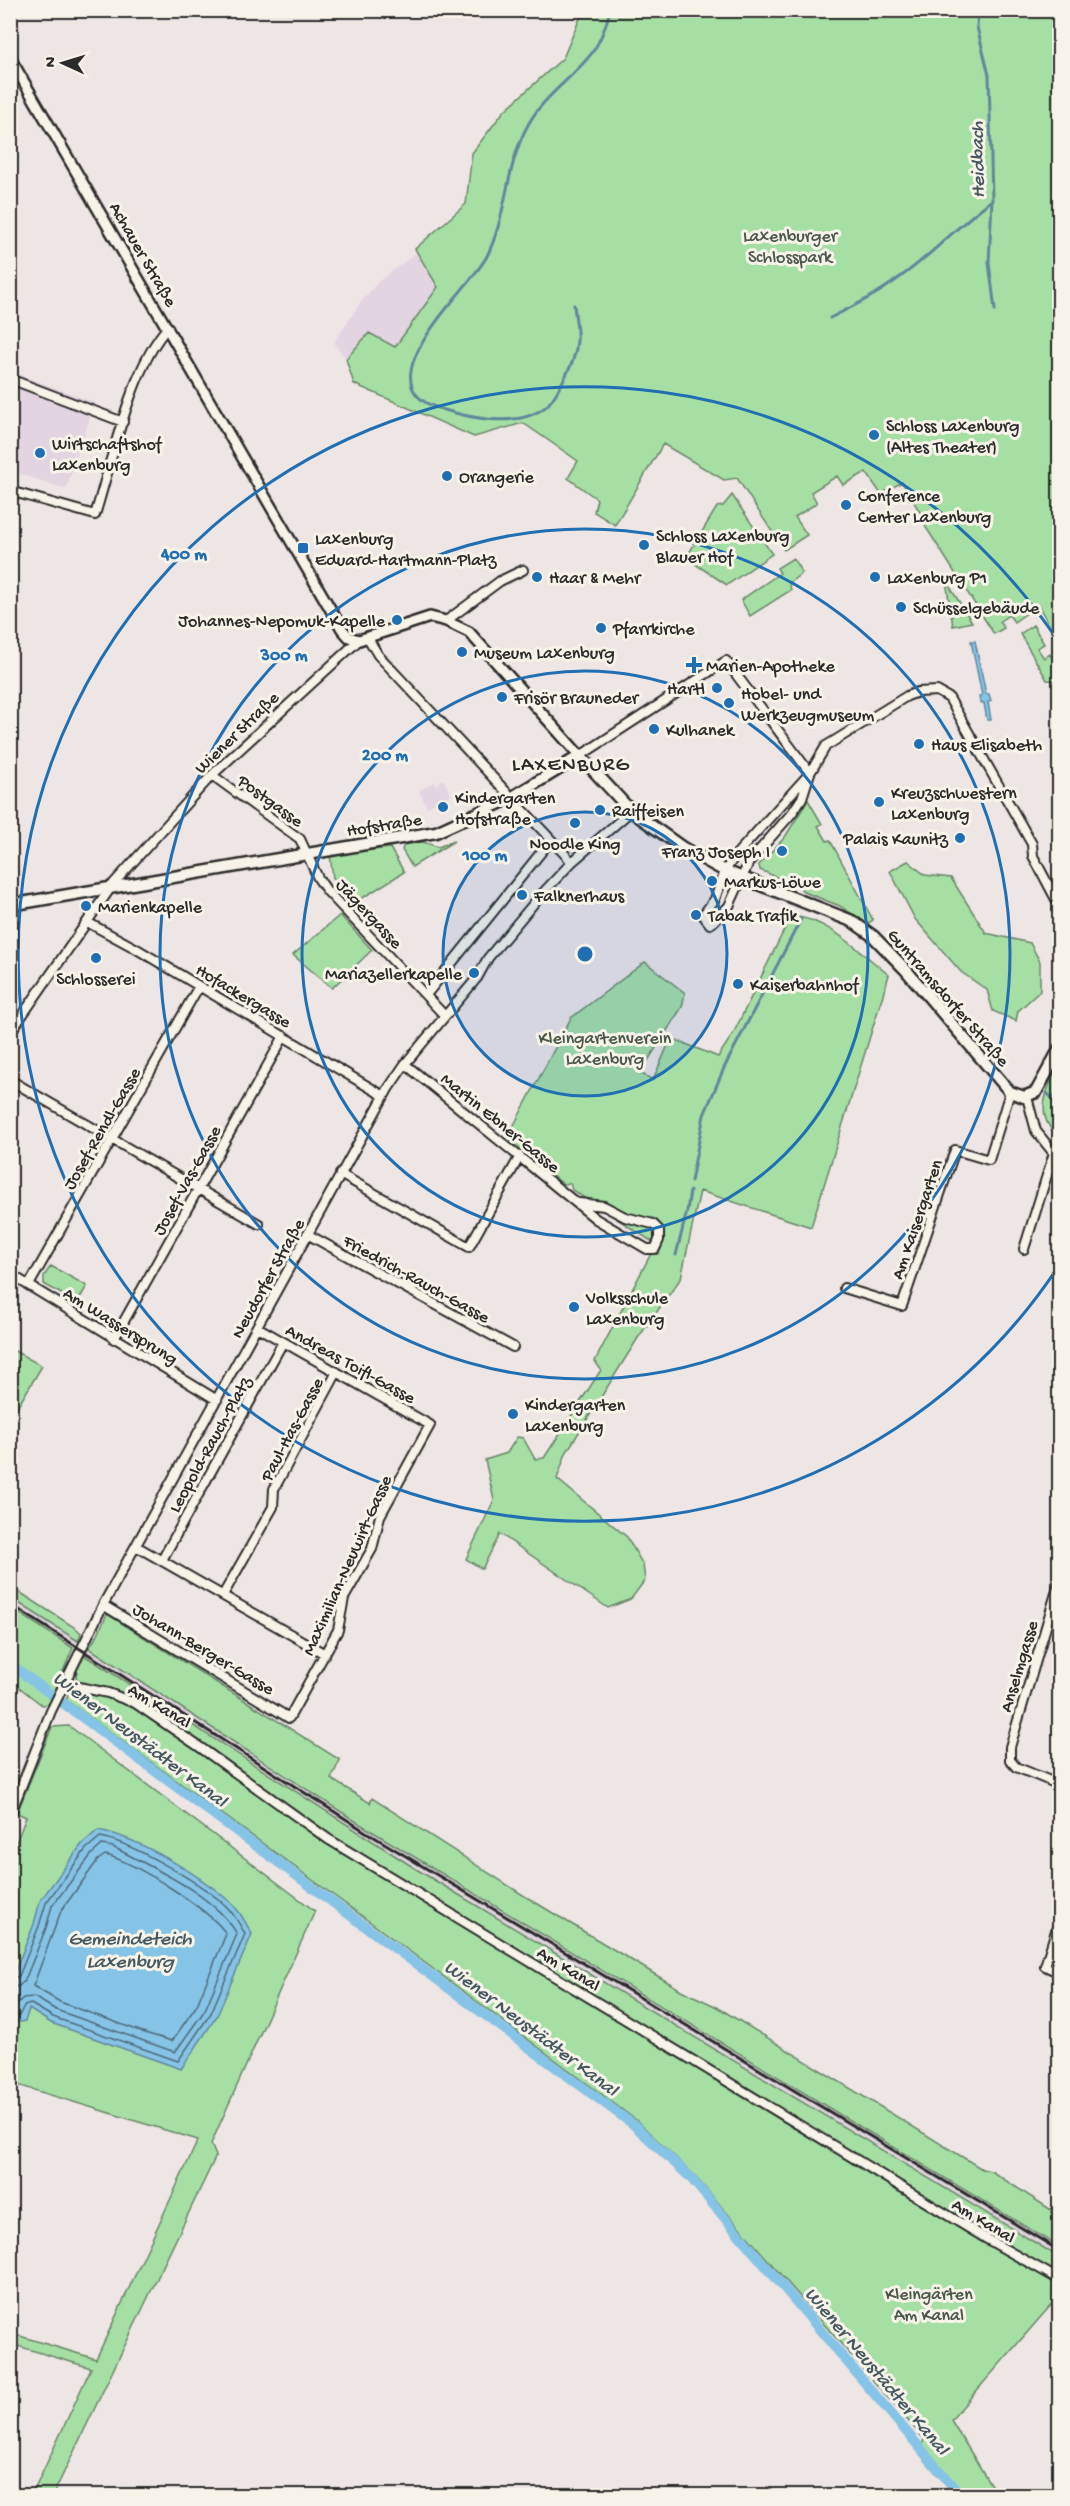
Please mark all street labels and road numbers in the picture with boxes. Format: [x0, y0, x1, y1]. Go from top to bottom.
street label: Achauer Straße [103, 199, 181, 312]
street label: Wiener Straße [191, 688, 285, 779]
street label: Postgasse [232, 771, 307, 833]
street label: Hofstraße [345, 810, 424, 843]
street label: Jägergasse [330, 875, 406, 955]
street label: Guntramsdorfer Straße [882, 926, 1013, 1072]
street label: Hofackergasse [191, 960, 295, 1034]
street label: Josef-Rendl-Gasse [60, 1064, 147, 1194]
street label: Martin Ebner-Gasse [436, 1069, 564, 1179]
street label: Josef-Vas-Gasse [149, 1122, 227, 1240]
street label: Am Kaisergarten [888, 1157, 949, 1283]
street label: Neudorfer Straße [228, 1215, 311, 1343]
street label: Friedrich-Rauch-Gasse [338, 1231, 493, 1330]
street label: Am Wassersprung [59, 1284, 181, 1371]
street label: Andreas Toifl-Gasse [281, 1321, 419, 1410]
street label: Leopold-Rauch-Platz [165, 1373, 258, 1517]
street label: Paul-Has-Gasse [257, 1374, 330, 1487]
street label: Maximilian-Neuwirt-Gasse [299, 1472, 398, 1659]
street label: Johann-Berger-Gasse [128, 1600, 278, 1701]
street label: Anselmgasse [997, 1618, 1044, 1715]
street label: Am Kanal [123, 1680, 194, 1734]
street label: Am Kanal [532, 1943, 603, 1997]
street label: Am Kanal [947, 2195, 1018, 2249]

